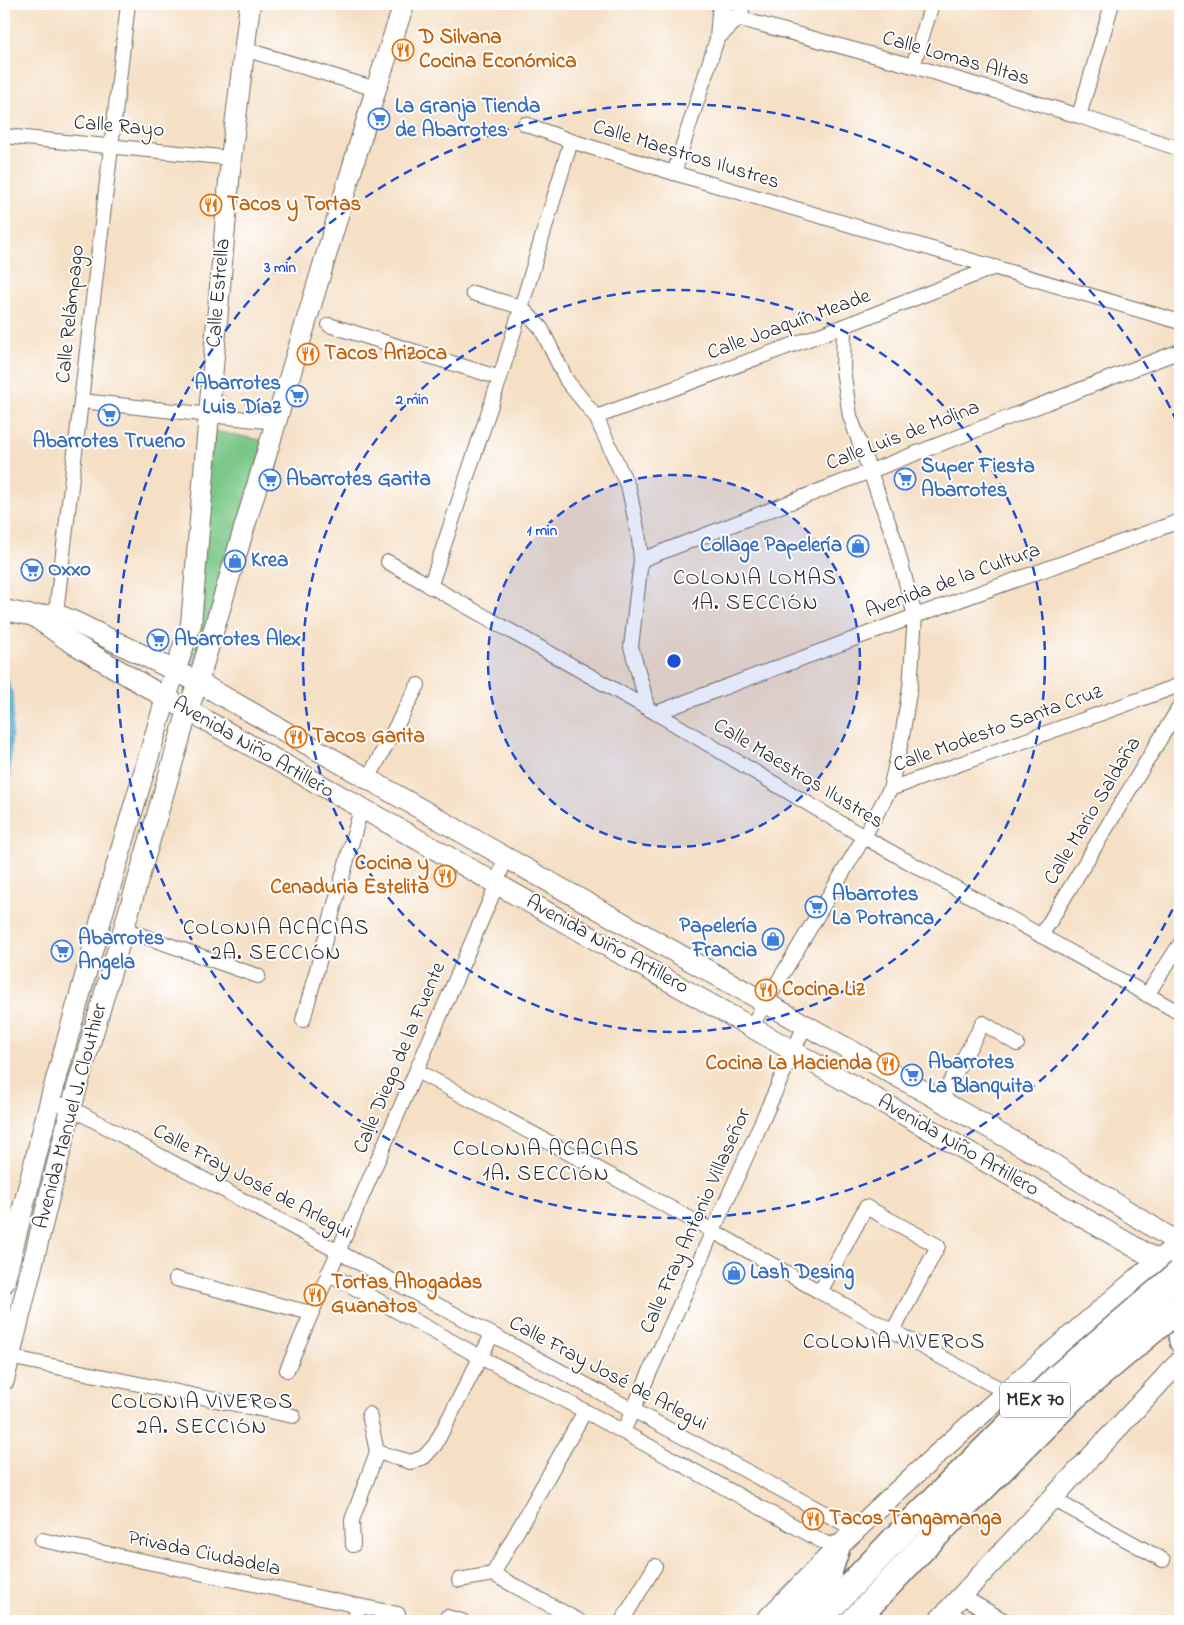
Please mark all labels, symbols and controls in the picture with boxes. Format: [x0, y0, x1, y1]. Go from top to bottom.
place label: D Silvana Cocina Económica [418, 23, 576, 77]
street label: Calle Lomas Altas [879, 24, 1033, 94]
restaurant icon: D Silvana Cocina Económica [391, 38, 415, 62]
place label: La Granja Tienda de Abarrotes [395, 92, 540, 146]
supermarket icon: La Granja Tienda de Abarrotes [367, 107, 391, 131]
street label: Calle Rayo [72, 108, 166, 148]
street label: Calle Maestros Ilustres [589, 112, 783, 198]
place label: Tacos y Tortas [227, 190, 362, 222]
restaurant icon: Tacos y Tortas [199, 193, 223, 217]
street label: Calle Estrella [199, 237, 239, 349]
street label: Calle Relámpago [49, 243, 95, 385]
text: 3 min [263, 257, 296, 279]
street label: Calle Joaquín Meade [703, 281, 875, 368]
place label: Tacos Arizoca [324, 339, 447, 369]
restaurant icon: Tacos Arizoca [296, 342, 320, 366]
place label: Abarrotes Luis Díaz [195, 369, 282, 423]
supermarket icon: Abarrotes Luis Díaz [285, 384, 309, 408]
text: 2 min [395, 389, 429, 411]
street label: Calle Luis de Molina [822, 393, 984, 479]
supermarket icon: Abarrotes Trueno [97, 403, 121, 427]
place label: Abarrotes Trueno [33, 427, 186, 457]
place label: Super Fiesta Abarrotes [921, 452, 1035, 506]
place label: Abarrotes Garita [286, 465, 431, 495]
supermarket icon: Super Fiesta Abarrotes [893, 467, 917, 491]
supermarket icon: Abarrotes Garita [258, 468, 282, 492]
text: 1 min [527, 520, 558, 542]
place label: Collage Papelería [700, 531, 842, 563]
shop icon: Collage Papelería [846, 534, 870, 558]
street label: Avenida de la Cultura [861, 535, 1045, 627]
place label: Krea [251, 546, 288, 576]
shop icon: Krea [223, 549, 247, 573]
place label: Oxxo [48, 555, 91, 585]
supermarket icon: Oxxo [20, 558, 44, 582]
district label: COLONIA LOMAS 1A. SECCIÓN [673, 563, 837, 620]
place label: Abarrotes Alex [174, 625, 301, 655]
supermarket icon: Abarrotes Alex [146, 628, 170, 652]
centre of rings [665, 652, 683, 670]
street label: Calle Modesto Santa Cruz [889, 677, 1107, 781]
street label: Avenida Niño Artillero [167, 689, 339, 807]
street label: Calle Maestros Ilustres [707, 711, 889, 837]
place label: Tacos Garita [312, 722, 425, 752]
restaurant icon: Tacos Garita [284, 725, 308, 749]
street label: Calle Mario Saldaña [1037, 731, 1149, 891]
place label: Cocina y Cenaduria Estelita [270, 849, 429, 903]
restaurant icon: Cocina y Cenaduria Estelita [433, 864, 457, 888]
place label: Abarrotes La Potranca [832, 880, 934, 934]
street label: Avenida Niño Artillero [520, 888, 694, 1002]
supermarket icon: Abarrotes La Potranca [804, 895, 828, 919]
place label: Papelería Francia [679, 912, 757, 966]
district label: COLONIA ACACIAS 2A. SECCIÓN [183, 913, 369, 970]
place label: Abarrotes Angela [78, 924, 165, 980]
shop icon: Papelería Francia [761, 927, 785, 951]
supermarket icon: Abarrotes Angela [50, 939, 74, 963]
street label: Calle Diego de la Fuente [346, 957, 456, 1159]
place label: Cocina Liz [782, 975, 866, 1005]
restaurant icon: Cocina Liz [754, 978, 778, 1002]
street label: Avenida Manuel J. Clouthier [26, 999, 116, 1232]
place label: Abarrotes La Blanquita [928, 1048, 1033, 1102]
place label: Cocina La Hacienda [706, 1049, 872, 1079]
restaurant icon: Cocina La Hacienda [876, 1052, 900, 1076]
supermarket icon: Abarrotes La Blanquita [900, 1063, 924, 1087]
street label: Avenida Niño Artillero [872, 1087, 1044, 1205]
street label: Calle Fray Antonio Villaseñor [633, 1103, 761, 1339]
street label: Calle Fray José de Arlegui [146, 1117, 357, 1249]
district label: COLONIA ACACIAS 1A. SECCIÓN [453, 1134, 639, 1191]
place label: Lash Desing [750, 1258, 854, 1290]
shop icon: Lash Desing [722, 1261, 746, 1285]
place label: Tortas Ahogadas Guanatos [331, 1268, 483, 1322]
restaurant icon: Tortas Ahogadas Guanatos [303, 1283, 327, 1307]
street label: Calle Fray José de Arlegui [502, 1309, 713, 1441]
district label: COLONIA VIVEROS [803, 1327, 985, 1359]
road number: MEX 70 [1000, 1382, 1070, 1418]
district label: COLONIA VIVEROS 2A. SECCIÓN [111, 1387, 293, 1444]
place label: Tacos Tangamanga [829, 1504, 1002, 1536]
restaurant icon: Tacos Tangamanga [801, 1507, 825, 1531]
street label: Privada Ciudadela [125, 1523, 283, 1585]

